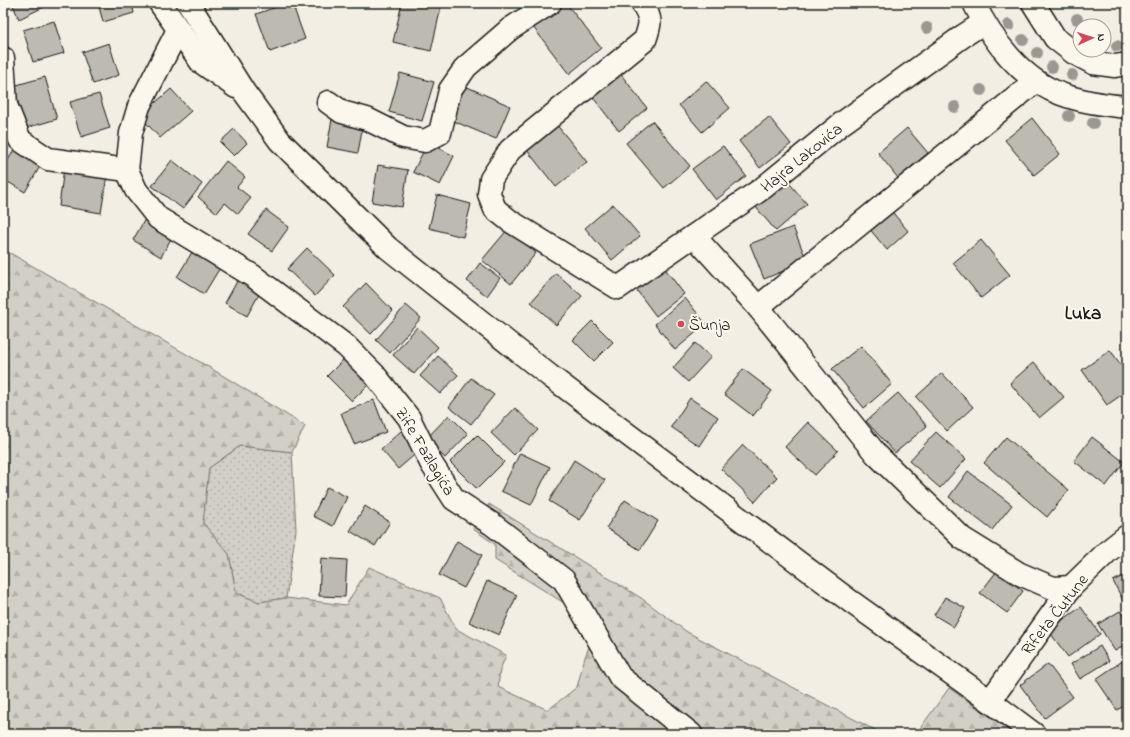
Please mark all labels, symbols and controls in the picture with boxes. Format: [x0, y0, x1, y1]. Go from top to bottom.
north arrow [1072, 18, 1112, 58]
text: N [1093, 33, 1109, 42]
street label: Hajra Lakovića [756, 117, 848, 199]
district label: Luka [1065, 301, 1101, 328]
place label: Šunja [689, 313, 731, 338]
marker: Šunja [676, 319, 686, 329]
street label: Zife Fazlagića [387, 403, 461, 502]
street label: Rifeta Čutune [1015, 569, 1095, 661]

